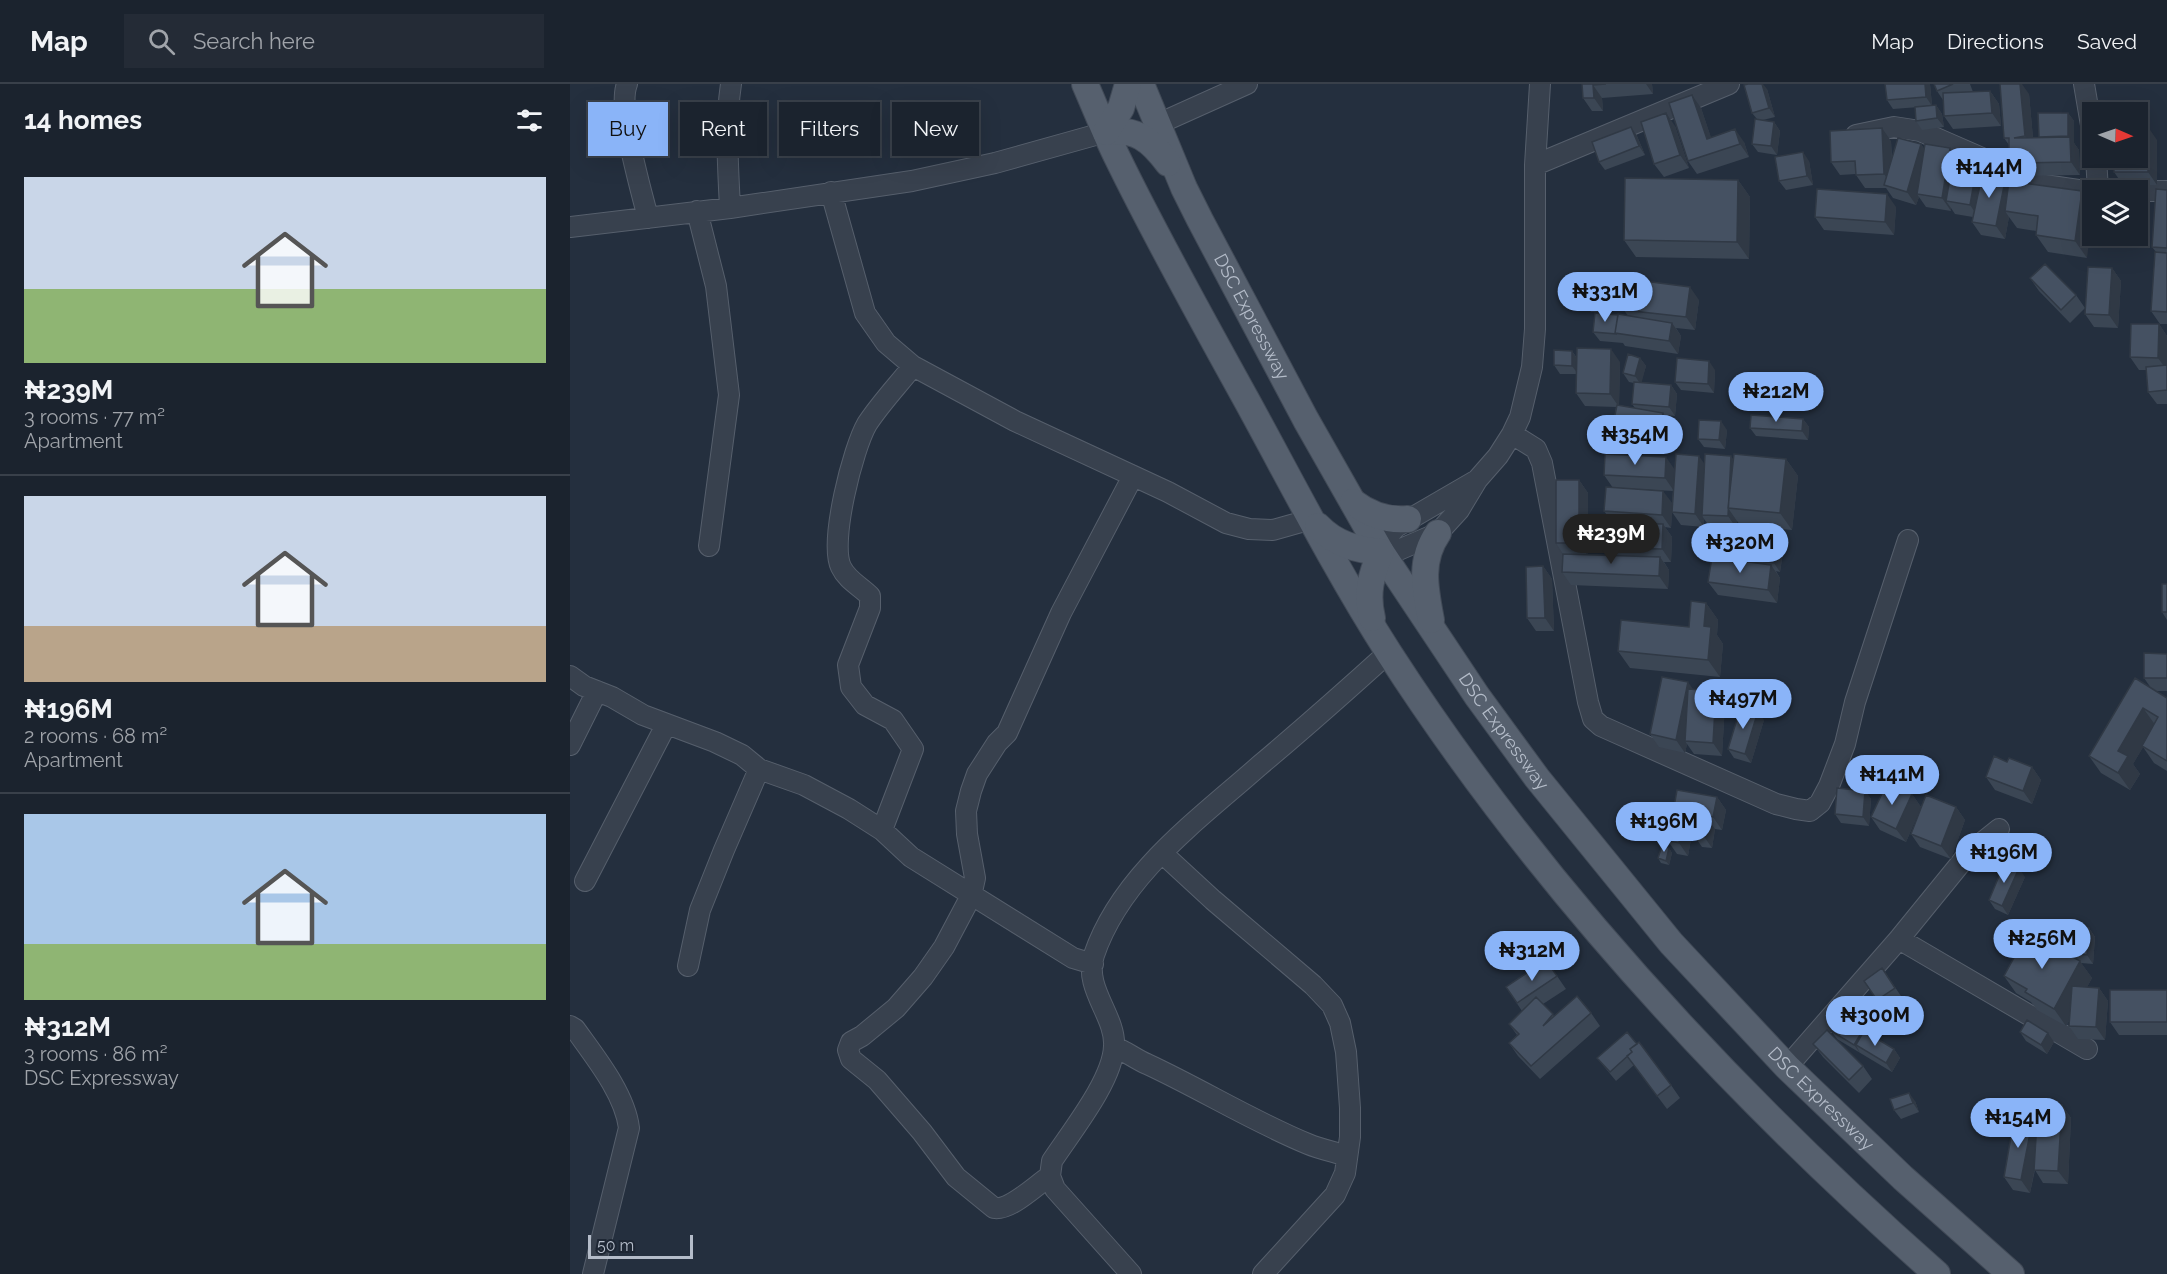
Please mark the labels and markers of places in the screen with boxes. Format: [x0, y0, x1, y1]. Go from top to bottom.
pin: ₦144M [1947, 148, 2031, 199]
pin: ₦331M [1563, 272, 1647, 323]
pin: ₦212M [1734, 372, 1818, 423]
pin: ₦354M [1593, 415, 1677, 466]
pin: ₦239M [1569, 514, 1653, 565]
pin: ₦320M [1698, 523, 1782, 574]
pin: ₦497M [1701, 679, 1785, 730]
pin: ₦141M [1850, 755, 1934, 806]
pin: ₦196M [1622, 802, 1706, 853]
pin: ₦196M [1962, 833, 2046, 884]
pin: ₦256M [2000, 919, 2084, 970]
pin: ₦312M [1490, 931, 1574, 982]
pin: ₦300M [1833, 996, 1917, 1047]
pin: ₦154M [1976, 1098, 2060, 1149]

